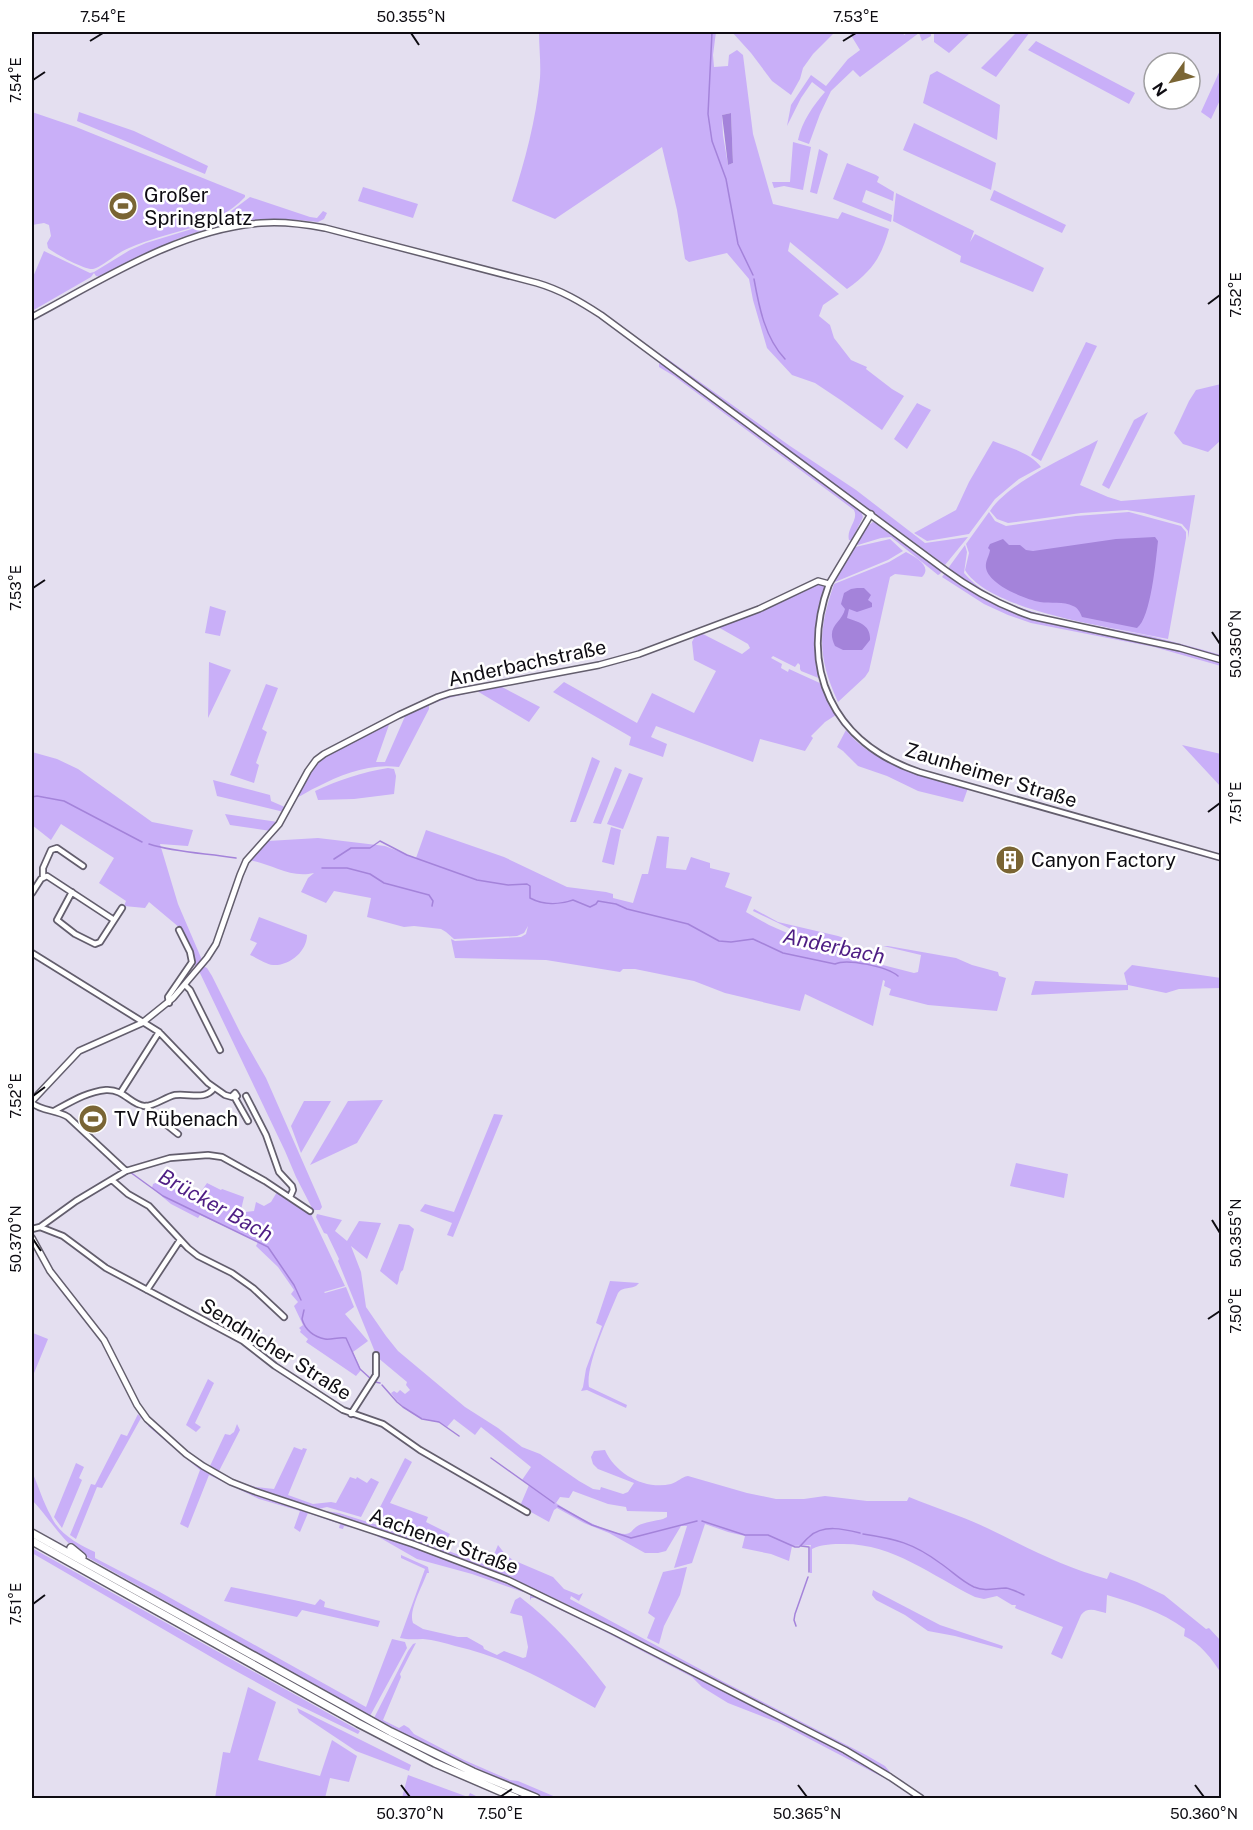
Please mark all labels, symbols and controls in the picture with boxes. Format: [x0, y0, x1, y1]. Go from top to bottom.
text: 7.54°E [80, 8, 126, 25]
text: 50.355°N [376, 8, 446, 25]
text: 7.53°E [833, 8, 879, 25]
north arrow [1142, 51, 1202, 111]
text: 7.54°E [7, 57, 24, 103]
text: N [1149, 79, 1171, 100]
place label: Großer Springplatz [144, 183, 252, 230]
sports icon: Großer Springplatz [107, 190, 139, 222]
text: 7.52°E [1227, 272, 1244, 318]
text: 7.53°E [7, 565, 24, 611]
text: 50.350°N [1227, 610, 1244, 678]
street label: Anderbachstraße [446, 635, 608, 691]
street label: Zaunheimer Straße [902, 737, 1080, 813]
text: 7.51°E [1227, 782, 1244, 824]
building icon: Canyon Factory [994, 844, 1026, 876]
place label: Canyon Factory [1031, 848, 1176, 872]
water label: Anderbach [781, 923, 887, 969]
text: 7.52°E [7, 1073, 24, 1119]
sports icon: TV Rübenach [77, 1103, 109, 1135]
place label: TV Rübenach [114, 1107, 238, 1131]
water label: Brücker Bach [154, 1163, 278, 1247]
text: 50.355°N [1227, 1198, 1244, 1268]
text: 50.370°N [7, 1205, 24, 1273]
text: 7.50°E [1227, 1288, 1244, 1334]
street label: Sendnicher Straße [196, 1293, 356, 1405]
street label: Aachener Straße [366, 1503, 522, 1579]
text: 7.51°E [7, 1583, 24, 1625]
text: 50.370°N [376, 1805, 444, 1822]
text: 7.50°E [477, 1805, 523, 1822]
text: 50.365°N [773, 1805, 841, 1822]
text: 50.360°N [1170, 1805, 1238, 1822]

